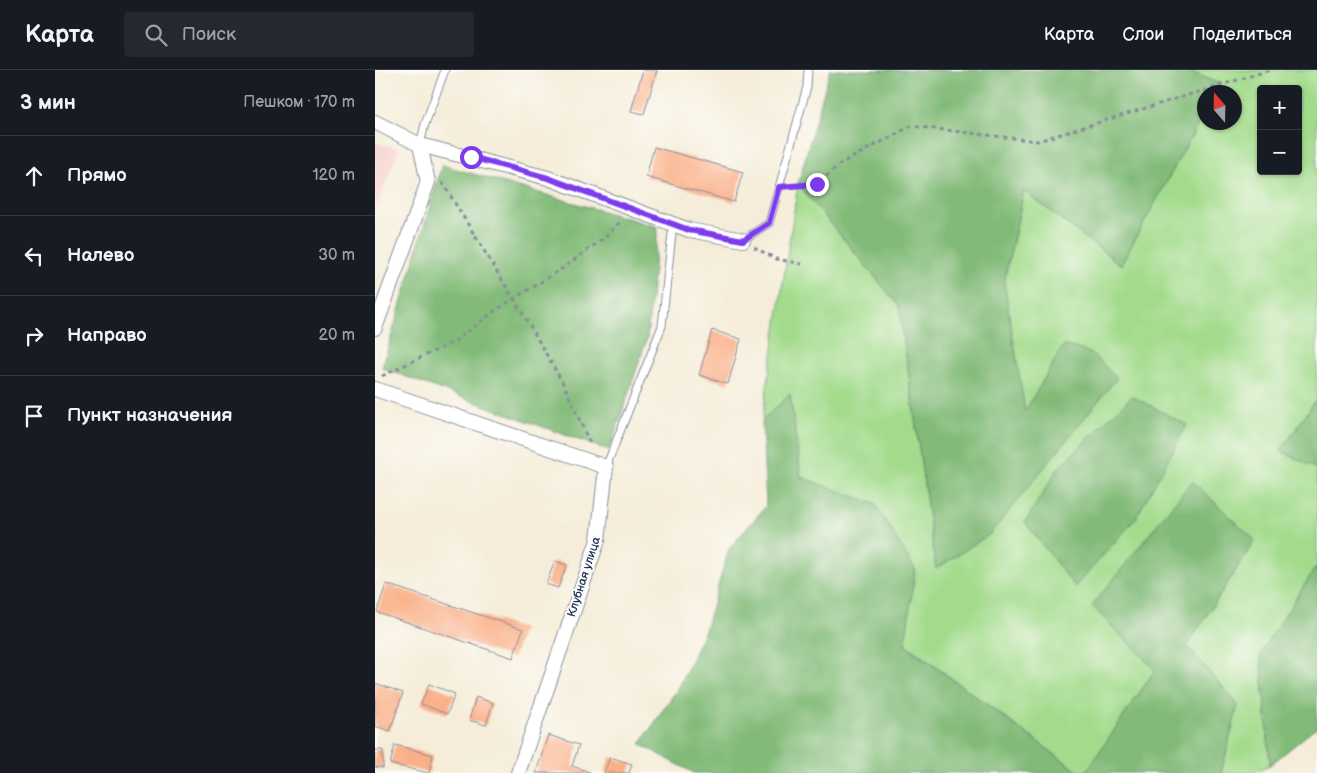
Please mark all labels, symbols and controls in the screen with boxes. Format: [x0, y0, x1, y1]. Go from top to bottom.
search box [124, 12, 474, 57]
text: Карта [25, 20, 94, 49]
icon: search [142, 21, 170, 49]
text: Поиск [182, 23, 236, 46]
text: Карта [1044, 24, 1094, 45]
text: Слои [1122, 24, 1164, 45]
text: Поделиться [1192, 24, 1292, 45]
north arrow [1197, 85, 1242, 130]
map controls [1257, 85, 1302, 175]
button: + [1257, 85, 1302, 130]
text: 3 мин [20, 90, 76, 115]
text: Пешком · 170 m [243, 93, 355, 112]
button: − [1257, 130, 1302, 175]
route start [460, 146, 483, 169]
icon: ahead [20, 162, 48, 190]
text: Прямо [67, 164, 127, 187]
text: 120 m [312, 166, 355, 185]
route end [806, 173, 829, 196]
icon: left [20, 242, 48, 270]
text: Налево [67, 244, 134, 267]
text: 30 m [318, 246, 355, 265]
icon: right [20, 322, 48, 350]
text: Направо [67, 324, 147, 347]
text: 20 m [319, 326, 355, 345]
icon: arrive [20, 402, 48, 430]
text: Пункт назначения [67, 404, 232, 427]
street label: Клубная улица [564, 535, 604, 619]

